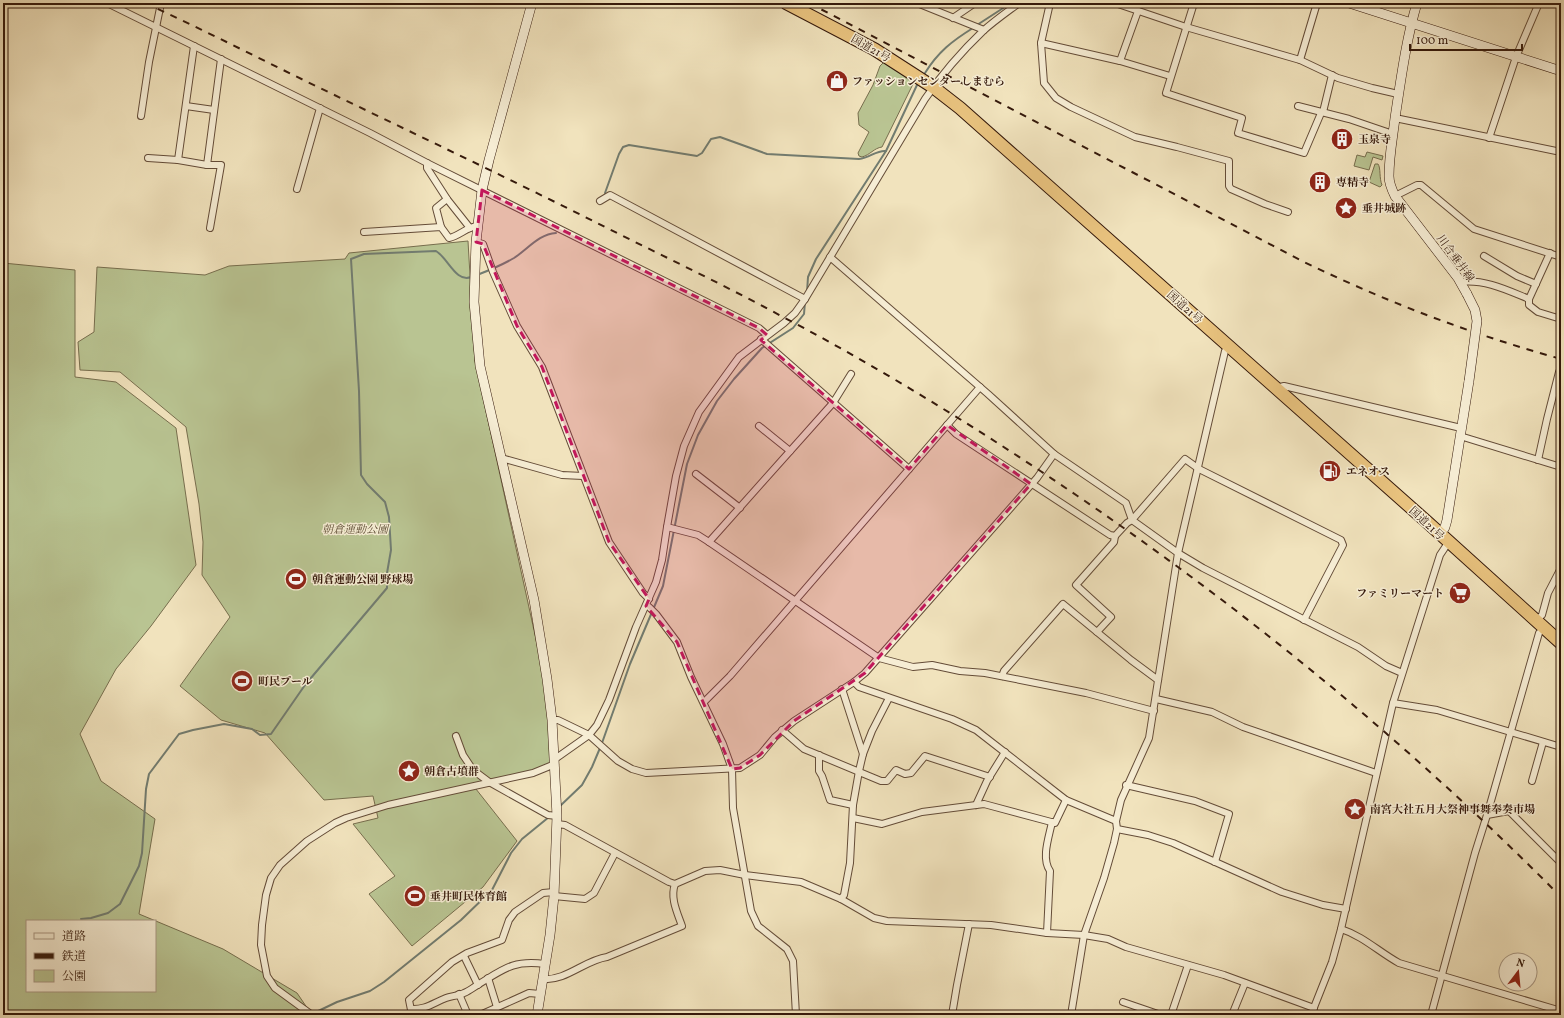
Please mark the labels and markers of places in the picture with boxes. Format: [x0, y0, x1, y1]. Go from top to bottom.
shop icon: ファッションセンターしまむら [824, 68, 850, 94]
place label: ファッションセンターしまむら [852, 75, 1005, 90]
building icon: 玉泉寺 [1329, 126, 1355, 152]
place label: 玉泉寺 [1358, 133, 1391, 148]
building icon: 専精寺 [1307, 169, 1333, 195]
place label: 専精寺 [1336, 176, 1369, 191]
place icon: 垂井城跡 [1333, 195, 1359, 221]
place label: 垂井城跡 [1362, 202, 1406, 217]
fuel station icon: エネオス [1317, 458, 1343, 484]
place label: エネオス [1346, 465, 1390, 480]
sports icon: 朝倉運動公園 野球場 [283, 566, 309, 592]
place label: 朝倉運動公園 野球場 [312, 573, 413, 588]
supermarket icon: ファミリーマート [1447, 580, 1473, 606]
place label: ファミリーマート [1356, 587, 1444, 602]
sports icon: 町民プール [229, 668, 255, 694]
place label: 町民プール [258, 675, 312, 690]
place icon: 朝倉古墳群 [396, 758, 422, 784]
place label: 朝倉古墳群 [424, 765, 479, 780]
place icon: 南宮大社五月大祭神事舞奉奏市場 [1342, 796, 1368, 822]
place label: 南宮大社五月大祭神事舞奉奏市場 [1370, 803, 1535, 818]
sports icon: 垂井町民体育館 [402, 883, 428, 909]
place label: 垂井町民体育館 [430, 890, 507, 905]

